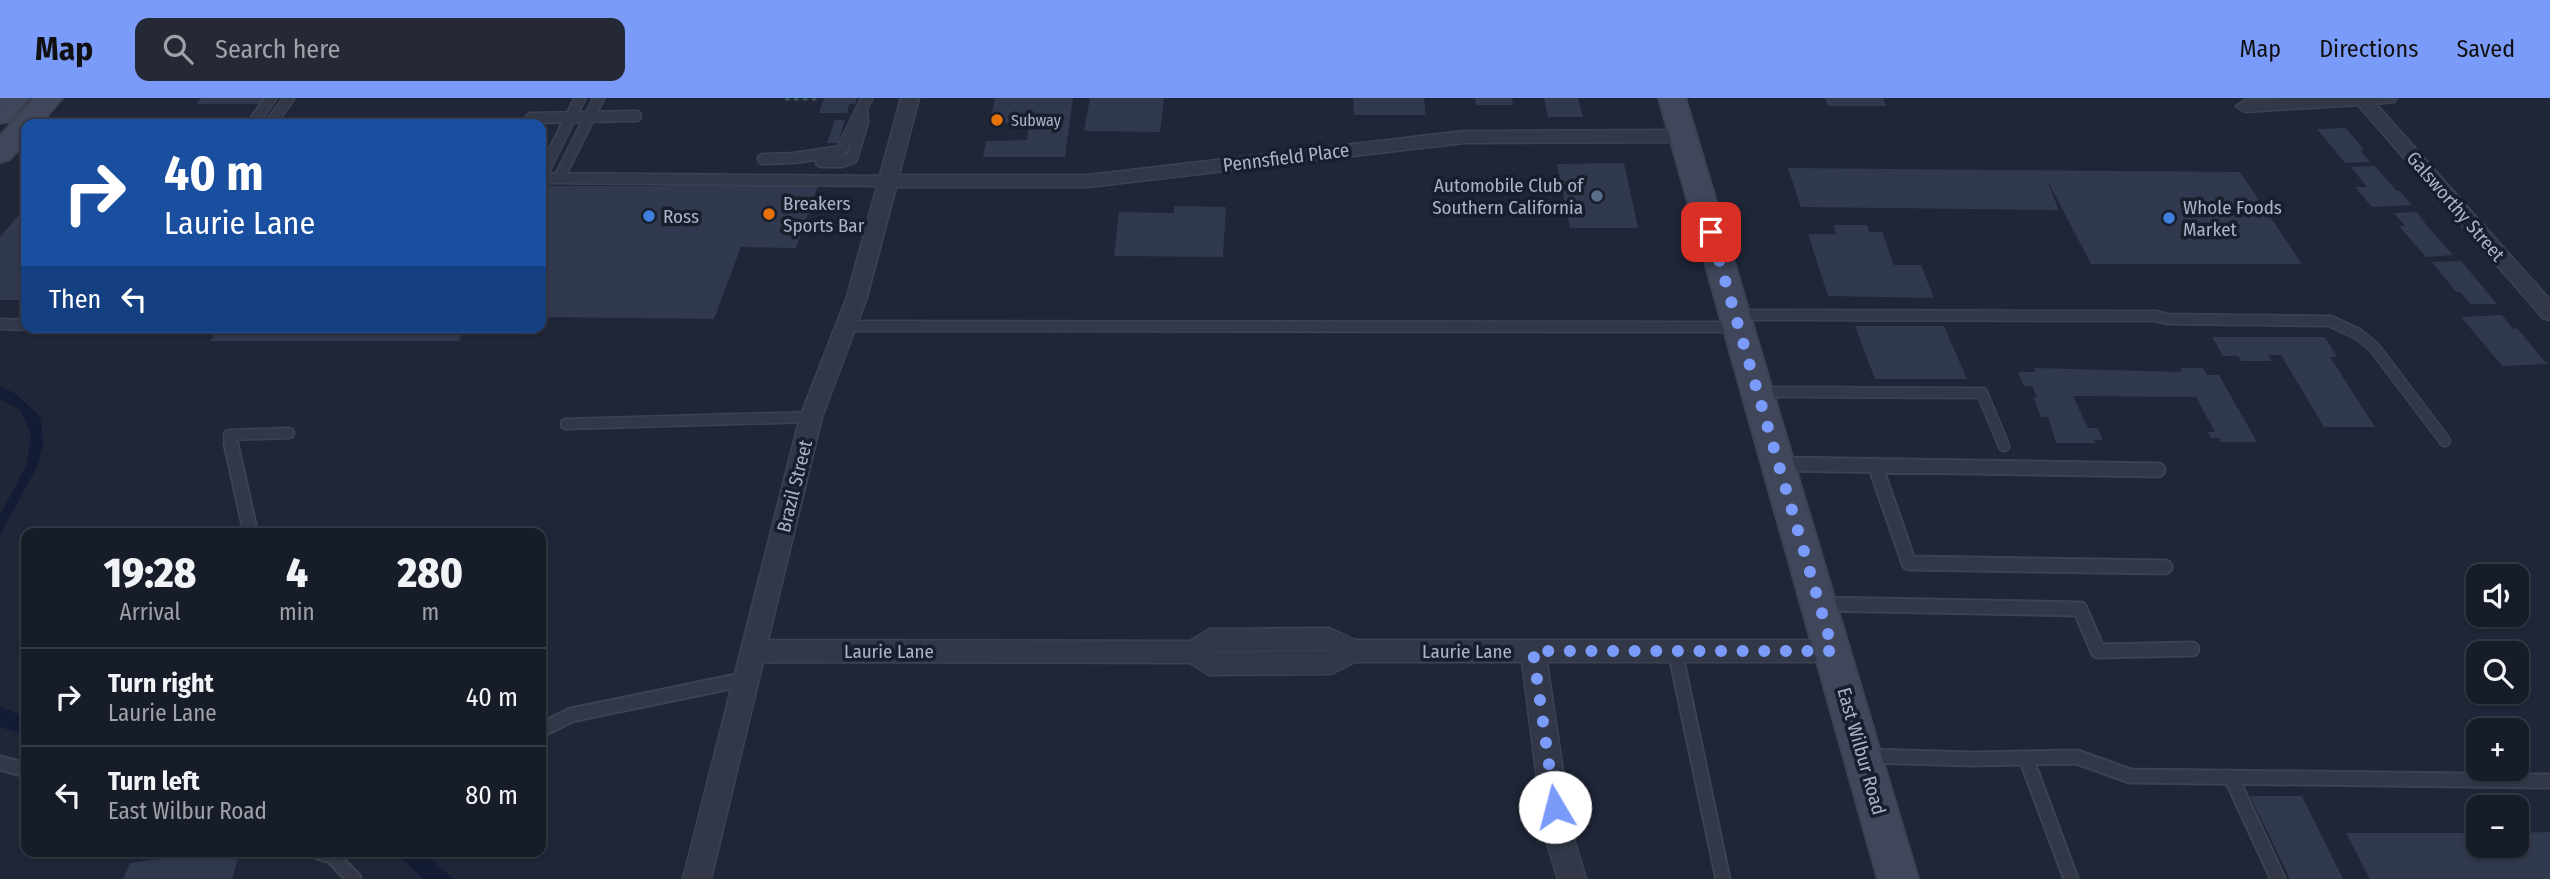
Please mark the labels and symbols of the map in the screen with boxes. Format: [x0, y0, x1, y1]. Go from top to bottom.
place label: Subway [1011, 111, 1062, 130]
marker: Subway [989, 112, 1005, 128]
street label: Pennsfield Place [1222, 138, 1350, 177]
street label: Galsworthy Street [2402, 147, 2510, 266]
place label: Automobile Club of Southern California [1432, 174, 1584, 219]
marker: Automobile Club of Southern California [1589, 188, 1605, 204]
place label: Breakers Sports Bar [783, 192, 865, 237]
place label: Whole Foods Market [2183, 196, 2282, 241]
pin [1681, 202, 1741, 262]
place label: Ross [663, 205, 699, 228]
marker: Breakers Sports Bar [761, 206, 777, 222]
marker: Ross [641, 208, 657, 224]
marker: Whole Foods Market [2161, 210, 2177, 226]
street label: Brazil Street [772, 437, 817, 535]
street label: Laurie Lane [844, 640, 934, 663]
street label: Laurie Lane [1422, 640, 1512, 663]
street label: East Wilbur Road [1832, 685, 1891, 817]
position arrow [1518, 770, 1592, 844]

